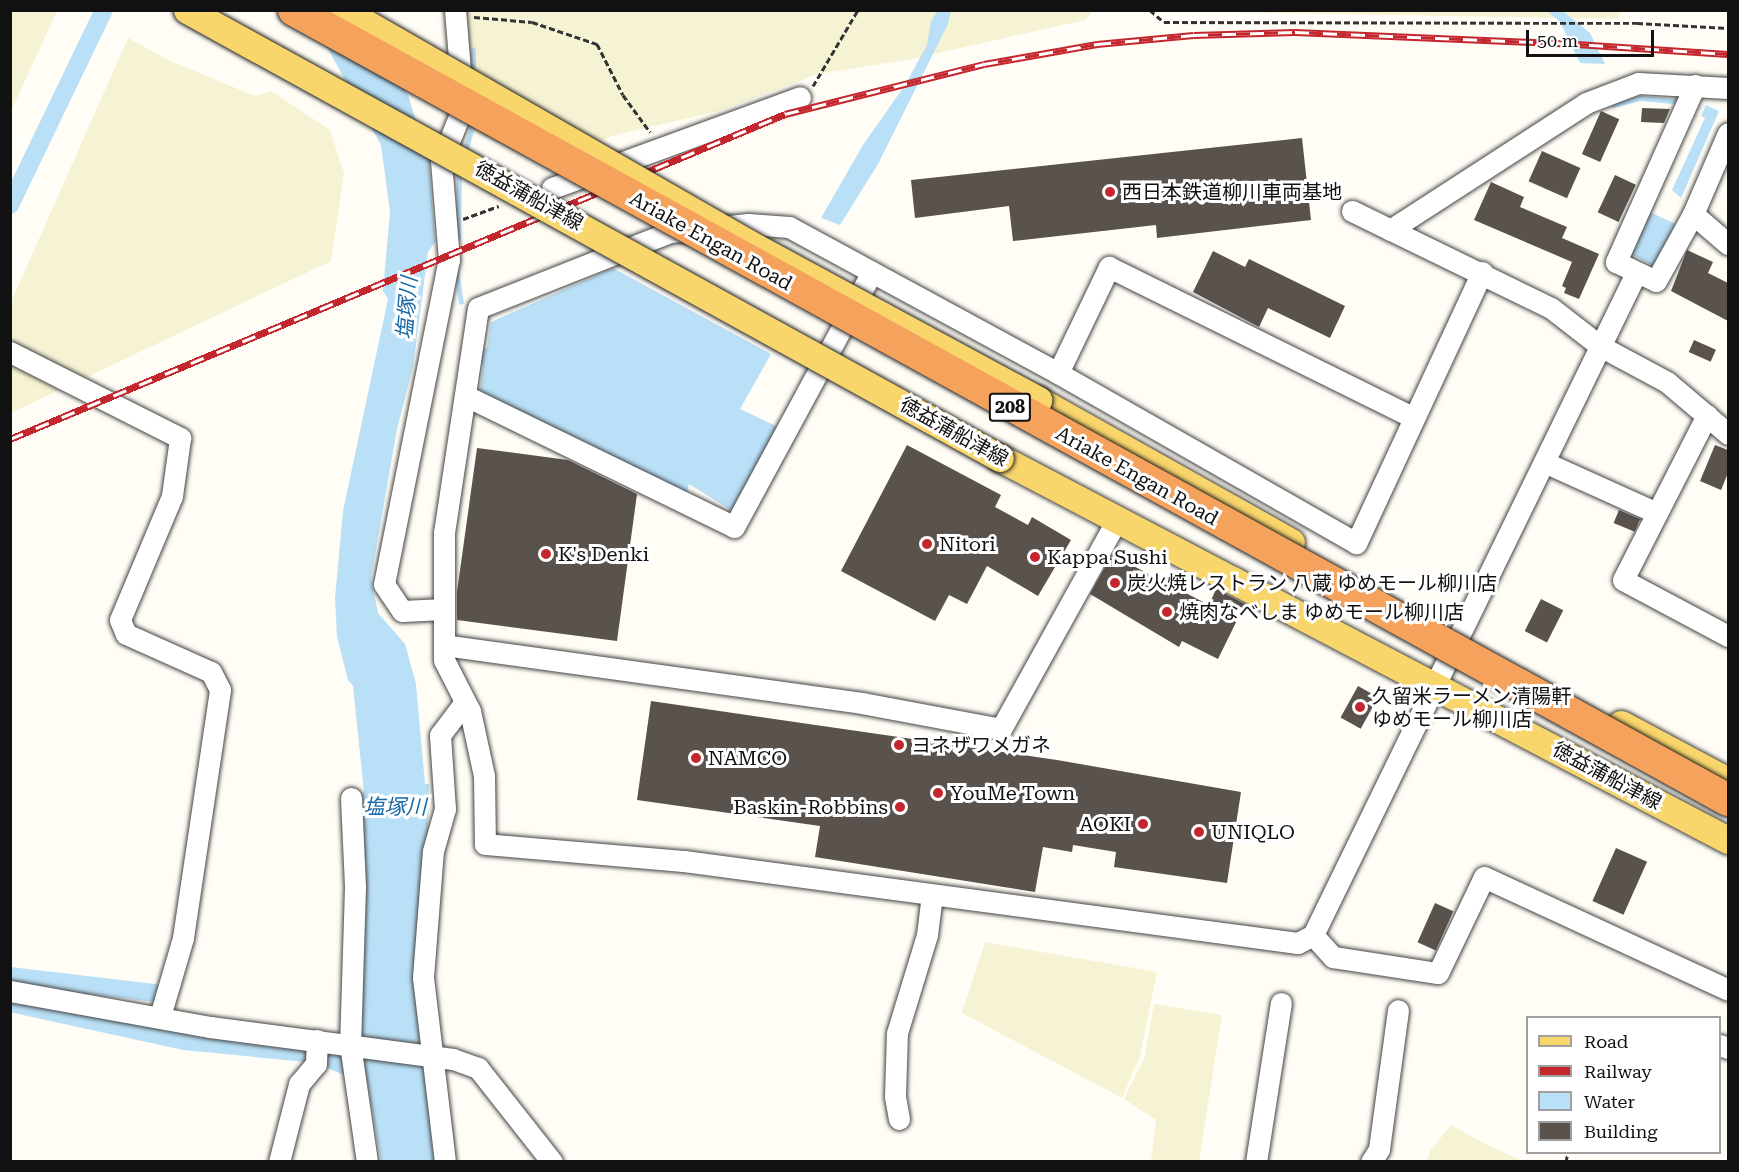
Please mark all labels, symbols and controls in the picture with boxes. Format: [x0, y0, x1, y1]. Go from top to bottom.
scale bar [1529, 18, 1656, 56]
text: 50 m [1537, 30, 1578, 51]
street label: 徳益蒲船津線 [471, 156, 587, 236]
place label: 西日本鉄道柳川車両基地 [1122, 180, 1342, 204]
marker: 西日本鉄道柳川車両基地 [1103, 185, 1117, 199]
street label: Ariake Engan Road [625, 186, 797, 296]
water label: 塩塚川 [392, 276, 422, 340]
street label: 徳益蒲船津線 [896, 392, 1012, 472]
road number: 208 [988, 392, 1032, 422]
street label: Ariake Engan Road [1051, 421, 1223, 531]
place label: Nitori [939, 532, 996, 556]
marker: Nitori [920, 537, 934, 551]
place label: K's Denki [558, 542, 649, 566]
place label: Kappa Sushi [1047, 545, 1168, 569]
marker: K's Denki [539, 547, 553, 561]
marker: Kappa Sushi [1028, 550, 1042, 564]
place label: 炭火焼レストラン 八蔵 ゆめモール柳川店 [1127, 571, 1497, 595]
marker: 炭火焼レストラン 八蔵 ゆめモール柳川店 [1108, 576, 1122, 590]
place label: 焼肉なべしま ゆめモール柳川店 [1179, 600, 1464, 624]
marker: 焼肉なべしま ゆめモール柳川店 [1160, 605, 1174, 619]
place label: 久留米ラーメン清陽軒 ゆめモール柳川店 [1372, 684, 1572, 731]
marker: 久留米ラーメン清陽軒 ゆめモール柳川店 [1353, 700, 1367, 714]
place label: ヨネザワメガネ [911, 733, 1051, 757]
street label: 徳益蒲船津線 [1548, 737, 1666, 815]
marker: ヨネザワメガネ [892, 738, 906, 752]
place label: NAMCO [708, 746, 787, 770]
marker: NAMCO [689, 751, 703, 765]
place label: YouMe Town [950, 781, 1075, 805]
marker: YouMe Town [931, 786, 945, 800]
water label: 塩塚川 [364, 794, 426, 820]
place label: Baskin-Robbins [733, 795, 888, 819]
marker: Baskin-Robbins [893, 800, 907, 814]
place label: AOKI [1079, 812, 1131, 836]
marker: AOKI [1136, 817, 1150, 831]
place label: UNIQLO [1211, 820, 1295, 844]
marker: UNIQLO [1192, 825, 1206, 839]
legend [1526, 1016, 1721, 1154]
text: Road [1584, 1031, 1628, 1052]
text: Railway [1584, 1061, 1652, 1082]
text: Water [1584, 1091, 1635, 1112]
text: Building [1584, 1121, 1658, 1142]

